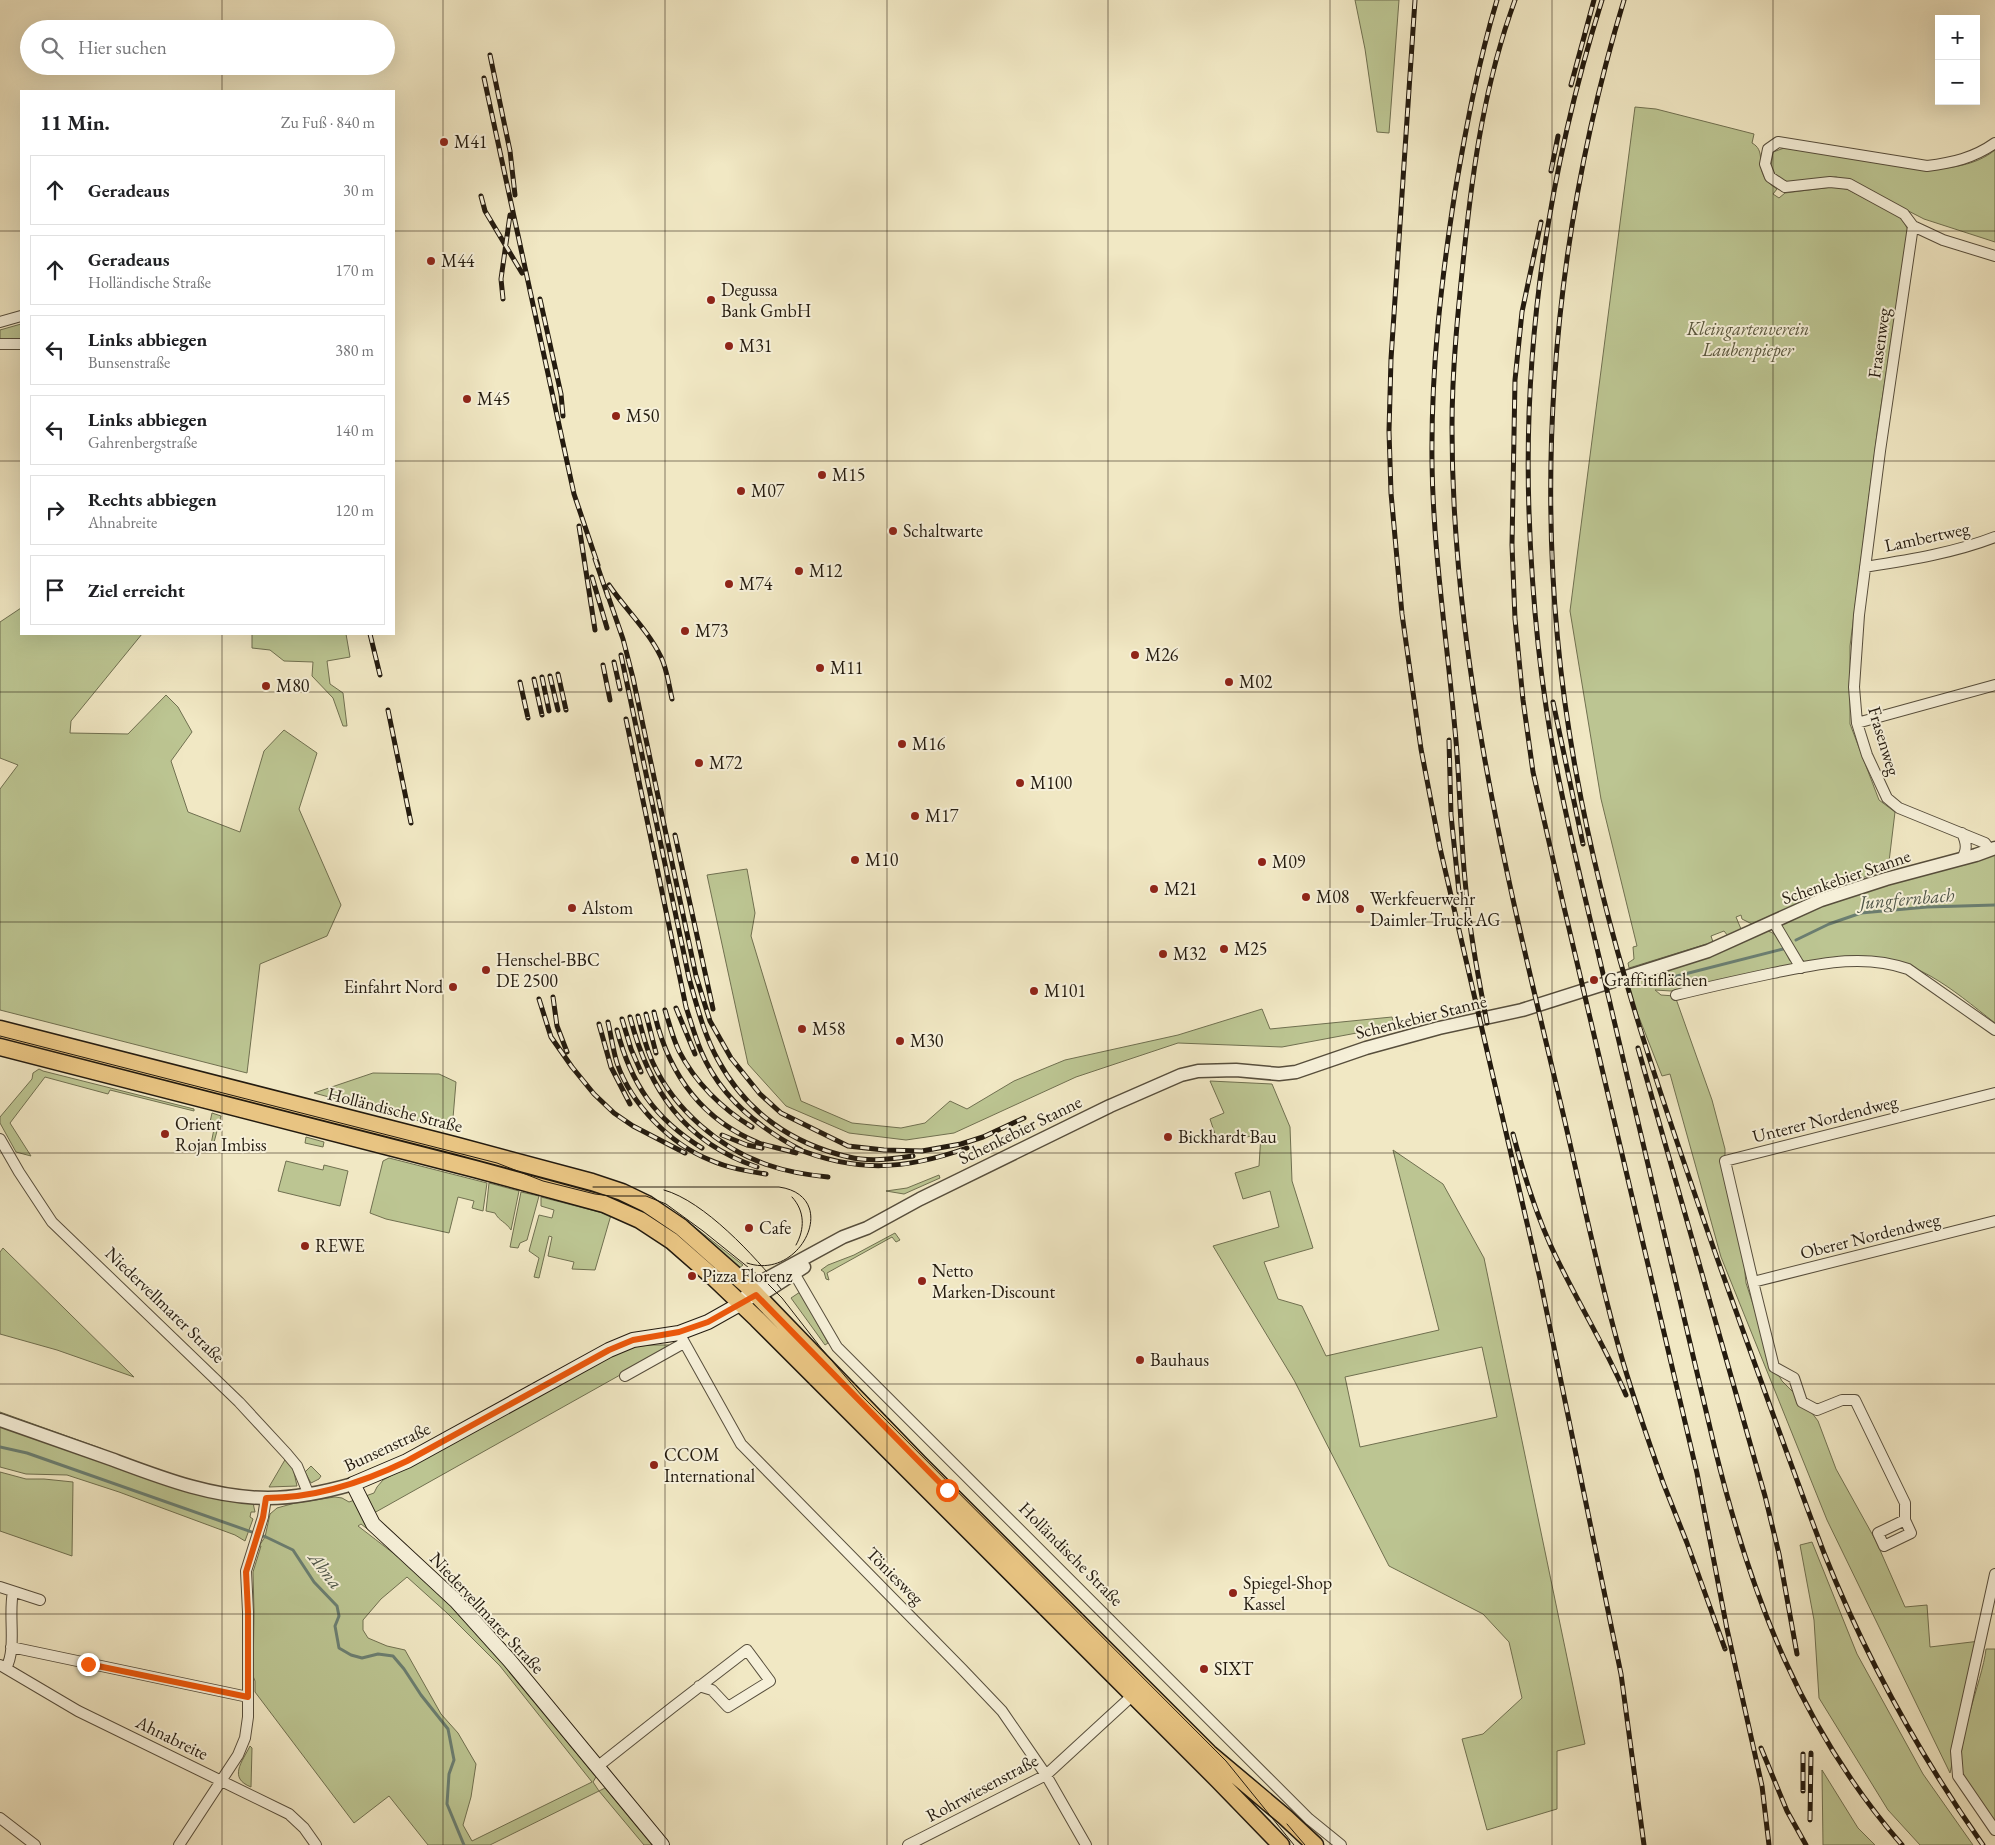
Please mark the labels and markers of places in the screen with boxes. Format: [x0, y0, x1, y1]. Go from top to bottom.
place label: M41 [454, 130, 488, 153]
marker: M41 [438, 136, 450, 148]
place label: M44 [441, 249, 475, 272]
marker: M44 [425, 255, 437, 267]
place label: Degussa Bank GmbH [721, 278, 811, 322]
marker: Degussa Bank GmbH [705, 294, 717, 306]
place label: M31 [739, 334, 773, 357]
marker: M31 [723, 340, 735, 352]
place label: M45 [477, 387, 511, 410]
marker: M45 [461, 393, 473, 405]
place label: M50 [626, 404, 660, 427]
marker: M50 [610, 410, 622, 422]
place label: M15 [832, 463, 866, 486]
marker: M15 [816, 469, 828, 481]
place label: M07 [751, 479, 785, 502]
marker: M07 [735, 485, 747, 497]
place label: Schaltwarte [903, 519, 983, 542]
marker: Schaltwarte [887, 525, 899, 537]
place label: M12 [809, 559, 843, 582]
marker: M12 [793, 565, 805, 577]
place label: M74 [739, 572, 773, 595]
marker: M74 [723, 578, 735, 590]
place label: M73 [695, 619, 729, 642]
marker: M73 [679, 625, 691, 637]
place label: M26 [1145, 643, 1179, 666]
marker: M26 [1129, 649, 1141, 661]
place label: M11 [830, 656, 864, 679]
marker: M11 [814, 662, 826, 674]
place label: M02 [1239, 670, 1273, 693]
place label: M80 [276, 674, 310, 697]
marker: M02 [1223, 676, 1235, 688]
marker: M80 [260, 680, 272, 692]
place label: M16 [912, 732, 946, 755]
marker: M16 [896, 738, 908, 750]
place label: M72 [709, 751, 743, 774]
marker: M72 [693, 757, 705, 769]
place label: M100 [1030, 771, 1072, 794]
marker: M100 [1014, 777, 1026, 789]
place label: M17 [925, 804, 959, 827]
marker: M17 [909, 810, 921, 822]
place label: M10 [865, 848, 899, 871]
place label: M09 [1272, 850, 1306, 873]
marker: M10 [849, 854, 861, 866]
marker: M09 [1256, 856, 1268, 868]
place label: M21 [1164, 877, 1198, 900]
marker: M21 [1148, 883, 1160, 895]
place label: M08 [1316, 885, 1350, 908]
place label: Werkfeuerwehr Daimler Truck AG [1370, 887, 1500, 931]
marker: M08 [1300, 891, 1312, 903]
place label: Alstom [581, 896, 633, 919]
marker: Alstom [566, 902, 578, 914]
marker: Werkfeuerwehr Daimler Truck AG [1354, 903, 1366, 915]
place label: M25 [1234, 937, 1268, 960]
place label: M32 [1173, 942, 1207, 965]
marker: M25 [1218, 943, 1230, 955]
place label: Henschel-BBC DE 2500 [496, 948, 600, 992]
marker: M32 [1157, 948, 1169, 960]
marker: Henschel-BBC DE 2500 [480, 964, 492, 976]
place label: Graffitiflächen [1604, 968, 1708, 991]
marker: Graffitiflächen [1588, 974, 1600, 986]
place label: Einfahrt Nord [344, 975, 444, 998]
place label: M101 [1044, 979, 1086, 1002]
marker: Einfahrt Nord [447, 981, 459, 993]
marker: M101 [1028, 985, 1040, 997]
place label: M58 [812, 1017, 846, 1040]
marker: M58 [796, 1023, 808, 1035]
place label: M30 [910, 1029, 944, 1052]
marker: M30 [894, 1035, 906, 1047]
place label: Orient Rojan Imbiss [175, 1112, 267, 1156]
place label: Bickhardt Bau [1178, 1125, 1277, 1148]
marker: Orient Rojan Imbiss [159, 1128, 171, 1140]
marker: Bickhardt Bau [1162, 1131, 1174, 1143]
place label: Cafe [759, 1216, 791, 1239]
marker: Cafe [743, 1222, 755, 1234]
place label: REWE [315, 1234, 365, 1257]
marker: REWE [299, 1240, 311, 1252]
place label: Netto Marken-Discount [932, 1259, 1056, 1303]
place label: Pizza Florenz [702, 1264, 793, 1287]
marker: Pizza Florenz [686, 1270, 698, 1282]
marker: Netto Marken-Discount [916, 1275, 928, 1287]
place label: Bauhaus [1150, 1348, 1209, 1371]
marker: Bauhaus [1134, 1354, 1146, 1366]
place label: CCOM International [664, 1443, 755, 1487]
marker: CCOM International [648, 1459, 660, 1471]
place label: Spiegel-Shop Kassel [1243, 1571, 1332, 1615]
marker: Spiegel-Shop Kassel [1227, 1587, 1239, 1599]
place label: SIXT [1214, 1657, 1254, 1680]
marker: SIXT [1198, 1663, 1210, 1675]

